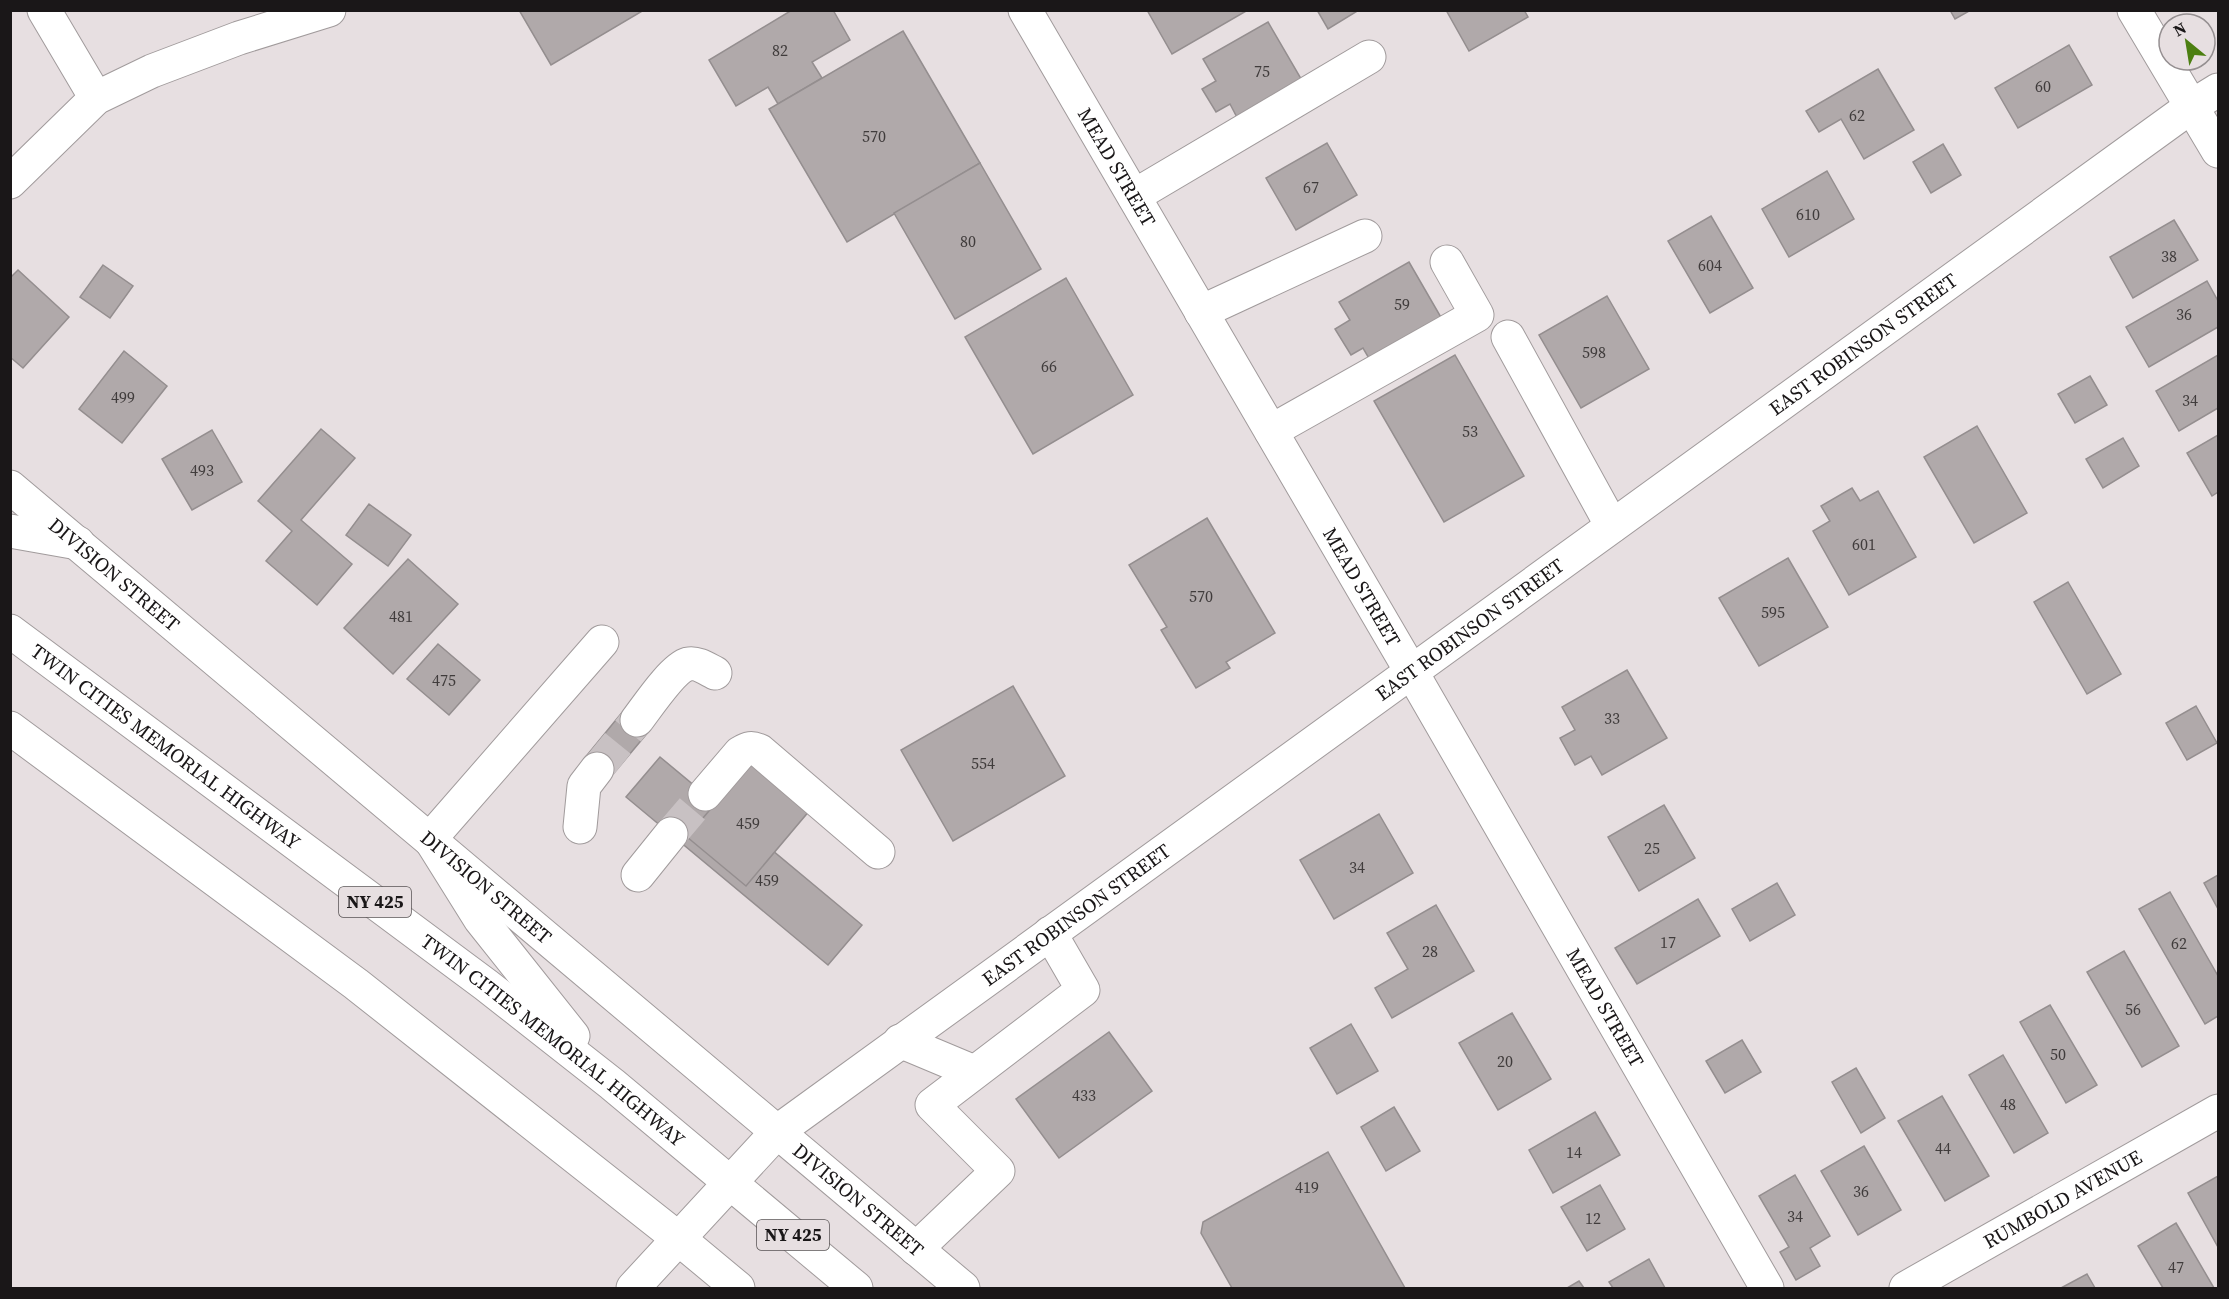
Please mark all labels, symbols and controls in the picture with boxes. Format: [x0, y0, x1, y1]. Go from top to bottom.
north arrow [2157, 12, 2217, 72]
text: N [2169, 16, 2190, 41]
house number: 82 [772, 39, 788, 61]
house number: 75 [1254, 60, 1270, 82]
house number: 60 [2035, 75, 2051, 97]
street label: MEAD STREET [1071, 102, 1163, 232]
house number: 62 [1849, 104, 1865, 126]
house number: 570 [862, 125, 886, 147]
house number: 67 [1303, 176, 1319, 198]
house number: 610 [1796, 203, 1820, 225]
house number: 80 [960, 230, 976, 252]
house number: 38 [2161, 245, 2177, 267]
house number: 604 [1698, 254, 1722, 276]
street label: EAST ROBINSON STREET [1763, 266, 1963, 422]
house number: 59 [1394, 293, 1410, 315]
house number: 36 [2176, 303, 2192, 325]
house number: 598 [1582, 341, 1606, 363]
house number: 66 [1041, 355, 1057, 377]
house number: 499 [111, 386, 135, 408]
house number: 34 [2182, 389, 2198, 411]
house number: 53 [1462, 420, 1478, 442]
house number: 493 [190, 459, 214, 481]
street label: DIVISION STREET [43, 511, 186, 638]
street label: MEAD STREET [1316, 522, 1408, 652]
house number: 601 [1852, 533, 1876, 555]
street label: EAST ROBINSON STREET [1370, 552, 1570, 708]
house number: 570 [1189, 585, 1213, 607]
house number: 595 [1761, 601, 1785, 623]
house number: 481 [389, 605, 413, 627]
street label: TWIN CITIES MEMORIAL HIGHWAY [25, 637, 306, 856]
house number: 475 [432, 669, 456, 691]
house number: 33 [1604, 707, 1620, 729]
house number: 554 [971, 752, 995, 774]
house number: 459 [736, 812, 760, 834]
street label: DIVISION STREET [415, 824, 558, 951]
street label: EAST ROBINSON STREET [976, 837, 1176, 993]
house number: 25 [1644, 837, 1660, 859]
house number: 34 [1349, 856, 1365, 878]
house number: 459 [755, 869, 779, 891]
road number: NY 425 [339, 887, 411, 917]
street label: TWIN CITIES MEMORIAL HIGHWAY [415, 927, 691, 1153]
house number: 17 [1660, 931, 1676, 953]
house number: 62 [2171, 932, 2187, 954]
house number: 28 [1422, 940, 1438, 962]
street label: MEAD STREET [1560, 943, 1651, 1072]
house number: 56 [2125, 998, 2141, 1020]
house number: 50 [2050, 1043, 2066, 1065]
house number: 20 [1497, 1050, 1513, 1072]
house number: 433 [1072, 1084, 1096, 1106]
house number: 48 [2000, 1093, 2016, 1115]
street label: DIVISION STREET [787, 1137, 930, 1263]
house number: 44 [1935, 1137, 1951, 1159]
house number: 14 [1566, 1141, 1582, 1163]
street label: RUMBOLD AVENUE [1978, 1143, 2147, 1255]
house number: 419 [1295, 1176, 1319, 1198]
house number: 36 [1853, 1180, 1869, 1202]
house number: 34 [1787, 1205, 1803, 1227]
house number: 12 [1585, 1207, 1601, 1229]
road number: NY 425 [757, 1220, 829, 1250]
house number: 47 [2168, 1256, 2184, 1278]

